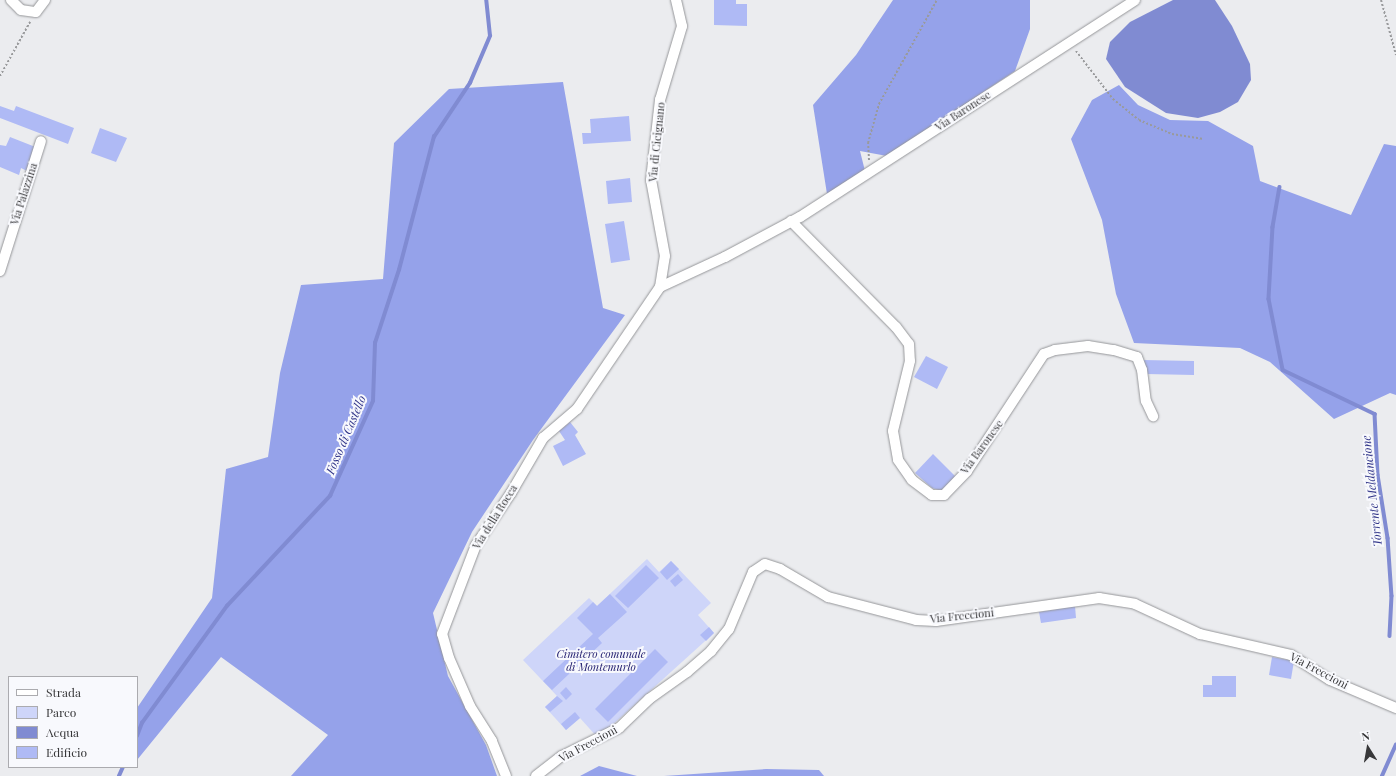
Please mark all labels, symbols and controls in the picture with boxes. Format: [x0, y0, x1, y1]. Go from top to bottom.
street label: Via Baronese [933, 88, 993, 134]
street label: Via di Cicignano [646, 101, 668, 183]
street label: Via Palazzina [8, 161, 40, 227]
water label: Fosso di Castello [323, 394, 369, 476]
street label: Via Baronese [958, 417, 1006, 477]
water label: Torrente Meldancione [1359, 435, 1385, 547]
street label: Via della Rocca [470, 482, 520, 552]
street label: Via Freccioni [929, 606, 995, 626]
park label: Cimitero comunale di Montemurlo [556, 648, 646, 674]
street label: Via Freccioni [1288, 650, 1350, 692]
legend [8, 676, 138, 768]
text: Strada [46, 684, 81, 700]
text: Parco [46, 704, 76, 720]
street label: Via Freccioni [557, 723, 619, 765]
text: Acqua [46, 724, 79, 740]
north arrow [1348, 728, 1388, 768]
text: N [1360, 728, 1371, 744]
text: Edificio [46, 744, 87, 760]

